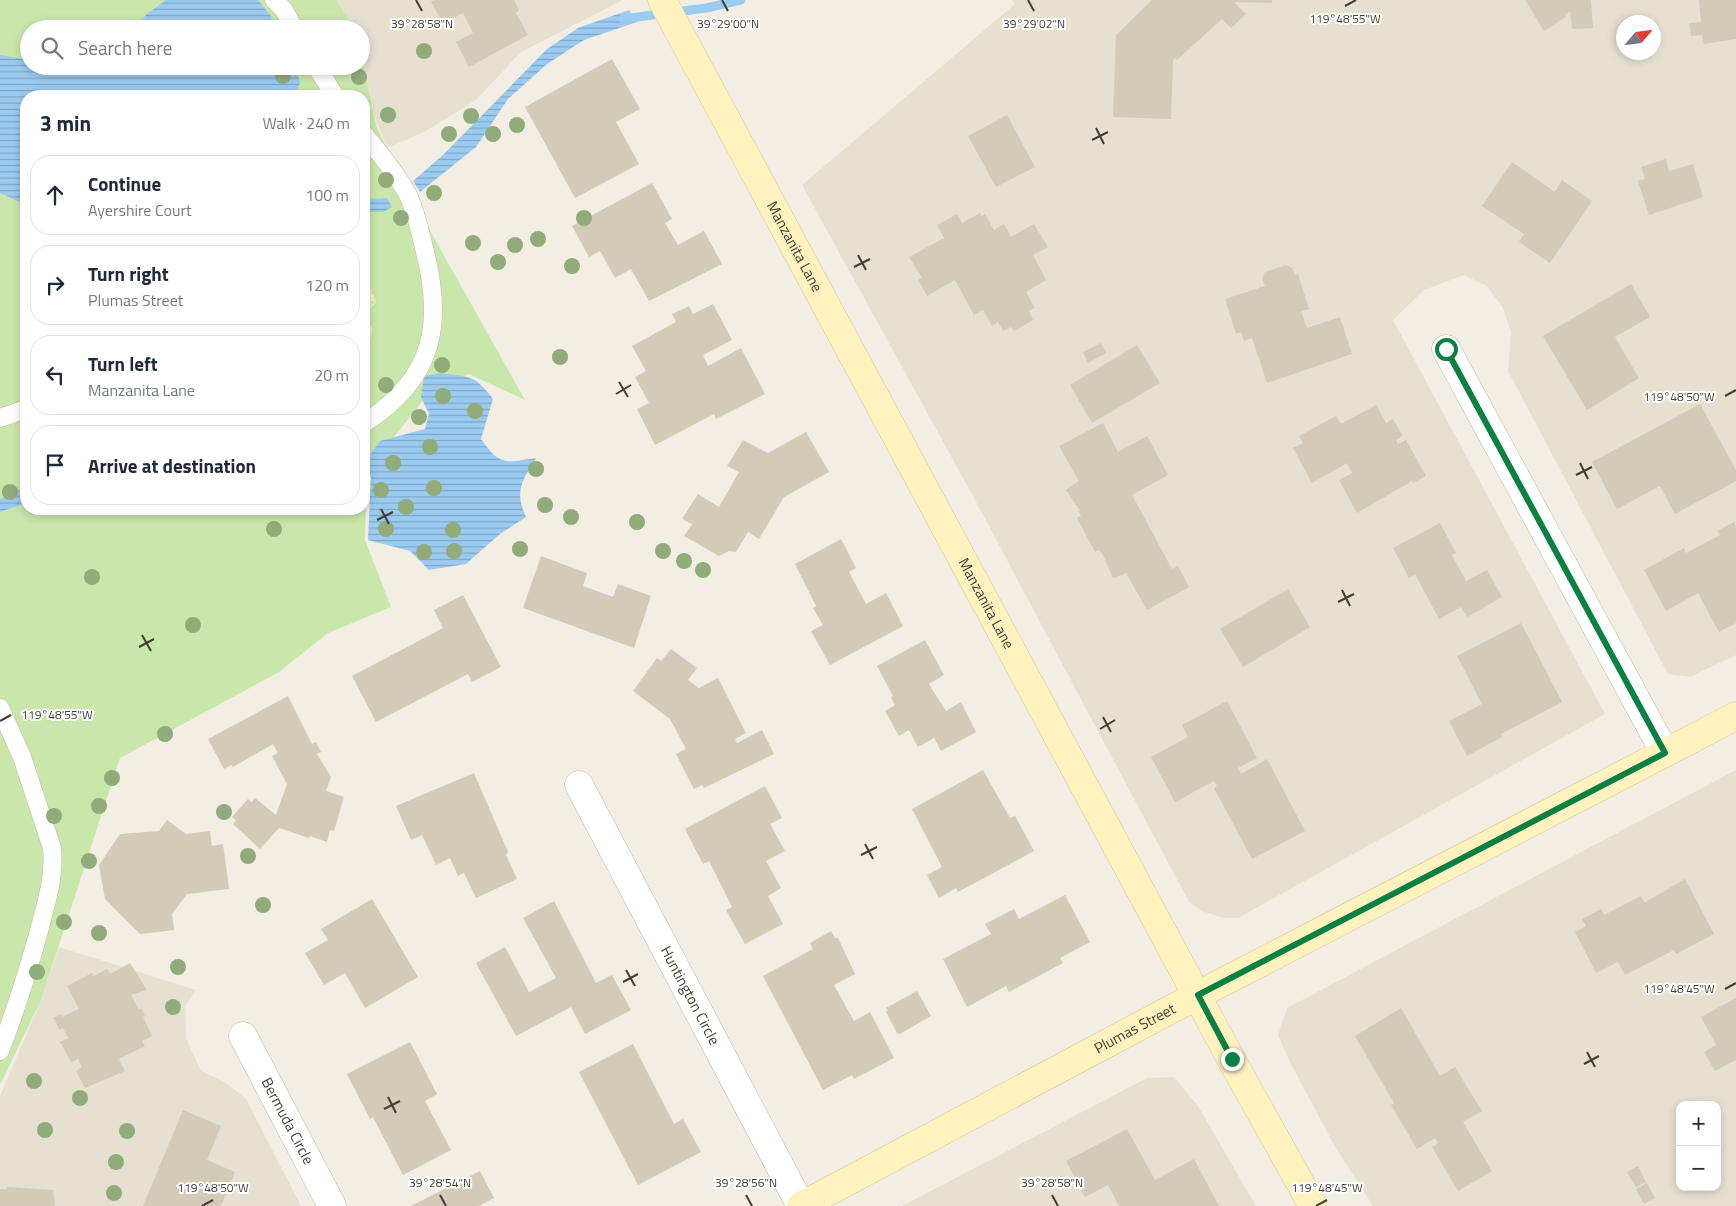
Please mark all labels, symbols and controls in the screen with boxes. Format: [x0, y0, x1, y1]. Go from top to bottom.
text: 119°48'55"W [1309, 9, 1381, 28]
text: 39°28'58"N [391, 14, 453, 33]
text: 39°29'00"N [697, 14, 759, 33]
text: 39°29'02"N [1003, 14, 1065, 33]
north arrow [1616, 15, 1661, 60]
search box [20, 20, 370, 75]
text: Search here [78, 33, 172, 62]
icon: search [38, 34, 66, 62]
text: 3 min [40, 107, 91, 139]
text: Walk · 240 m [262, 111, 350, 135]
text: Continue [88, 169, 161, 198]
icon: ahead [41, 181, 69, 209]
text: 100 m [305, 183, 349, 207]
street label: Manzanita Lane [761, 197, 829, 296]
text: Ayershire Court [88, 198, 192, 222]
text: Turn right [88, 259, 169, 288]
icon: right [41, 271, 69, 299]
text: 120 m [305, 273, 349, 297]
text: Plumas Street [88, 288, 183, 312]
route start [1435, 338, 1458, 361]
text: Turn left [88, 349, 158, 378]
icon: left [41, 361, 69, 389]
text: 20 m [314, 363, 349, 387]
text: Manzanita Lane [88, 378, 195, 402]
text: 119°48'50"W [1643, 387, 1715, 406]
icon: arrive [41, 451, 69, 479]
text: Arrive at destination [88, 451, 256, 480]
street label: Manzanita Lane [953, 554, 1021, 653]
text: 119°48'55"W [21, 705, 93, 724]
street label: Huntington Circle [655, 942, 726, 1049]
text: 119°48'45"W [1643, 979, 1715, 998]
street label: Plumas Street [1090, 997, 1180, 1059]
route end [1221, 1048, 1244, 1071]
street label: Bermuda Circle [256, 1073, 320, 1168]
map controls [1676, 1101, 1721, 1191]
button: + [1676, 1101, 1721, 1146]
button: − [1676, 1146, 1721, 1191]
text: 39°28'54"N [409, 1173, 471, 1192]
text: 39°28'56"N [715, 1173, 777, 1192]
text: 39°28'58"N [1021, 1173, 1083, 1192]
text: 119°48'50"W [177, 1178, 249, 1197]
text: 119°48'45"W [1291, 1178, 1363, 1197]

